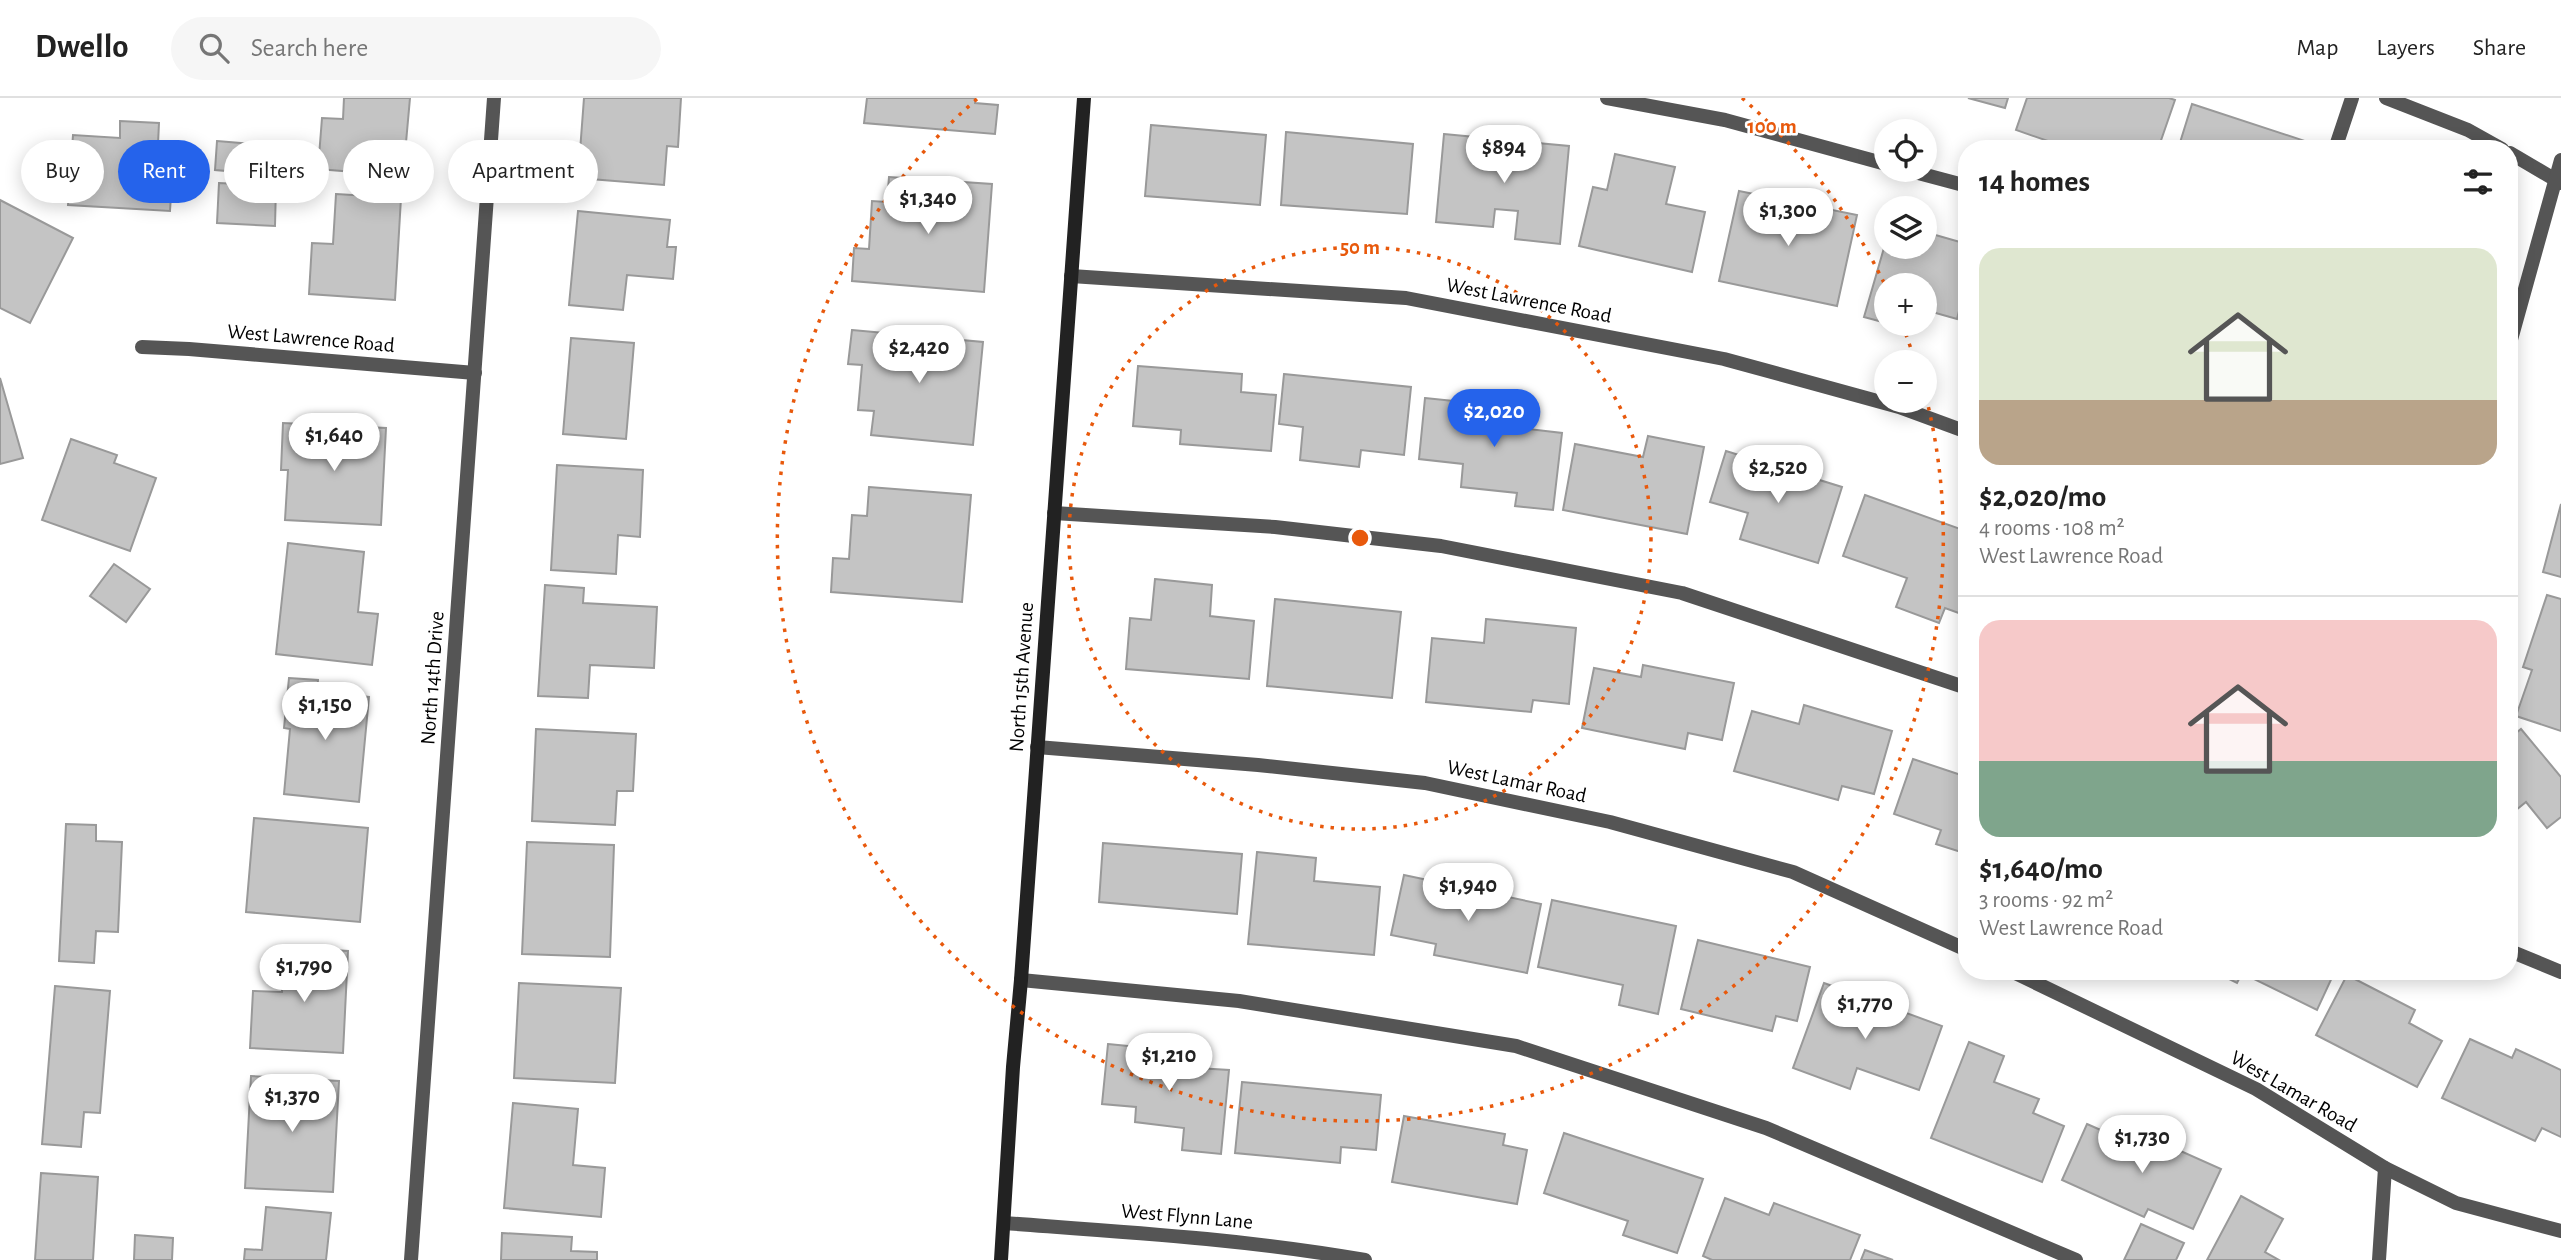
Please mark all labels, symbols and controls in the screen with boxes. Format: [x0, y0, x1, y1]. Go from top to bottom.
search box [171, 17, 661, 80]
icon: search [195, 29, 233, 67]
text: Dwello [35, 31, 129, 64]
text: Search here [251, 35, 368, 61]
text: Map [2296, 36, 2338, 60]
text: Layers [2376, 36, 2435, 60]
text: Share [2473, 36, 2526, 60]
text: 100 m [1747, 116, 1797, 137]
map controls [1874, 119, 1937, 413]
button: locate [1874, 119, 1937, 182]
pin: $894 [1463, 126, 1545, 185]
text: $894 [1482, 136, 1526, 159]
chip: Buy [21, 140, 104, 203]
chip: Rent [118, 140, 210, 203]
chip: Filters [224, 140, 329, 203]
chip: New [343, 140, 434, 203]
chip: Apartment [448, 140, 598, 203]
icon: filters [2459, 163, 2497, 201]
text: 14 homes [1979, 167, 2090, 197]
pin: $1,340 [871, 176, 985, 236]
text: $1,340 [899, 187, 957, 210]
pin: $1,300 [1731, 188, 1845, 248]
button: layers [1874, 196, 1937, 259]
text: $1,300 [1759, 199, 1817, 222]
text: 50 m [1340, 237, 1380, 258]
button: + [1874, 273, 1937, 336]
street label: West Lawrence Road [1444, 274, 1614, 327]
icon: home [2175, 294, 2301, 420]
street label: West Lawrence Road [226, 321, 396, 356]
pin: $2,420 [862, 326, 976, 385]
text: $2,420 [889, 336, 949, 359]
button: − [1874, 350, 1937, 413]
pin: $2,020 [1437, 390, 1551, 449]
text: $2,020 [1463, 400, 1525, 423]
pin: $1,640 [277, 414, 391, 473]
text: $1,640 [305, 424, 363, 447]
pin: $2,520 [1721, 446, 1835, 505]
text: $2,520 [1748, 456, 1808, 479]
text: $2,020/mo [1979, 482, 2106, 512]
text: 4 rooms · 108 m² [1979, 517, 2125, 540]
centre of rings [1348, 526, 1372, 550]
text: West Lawrence Road [1979, 545, 2163, 568]
street label: North 15th Avenue [1006, 601, 1037, 753]
street label: North 14th Drive [417, 610, 448, 746]
icon: home [2175, 666, 2301, 792]
pin: $1,150 [268, 682, 382, 742]
text: $1,150 [298, 693, 352, 716]
street label: West Lamar Road [1445, 756, 1589, 807]
text: $1,640/mo [1979, 854, 2103, 884]
pin: $1,940 [1411, 864, 1525, 923]
text: $1,940 [1439, 874, 1497, 897]
text: 3 rooms · 92 m² [1979, 889, 2113, 912]
text: West Lawrence Road [1979, 917, 2163, 940]
pin: $1,790 [247, 944, 361, 1004]
text: $1,790 [276, 955, 332, 978]
pin: $1,770 [1808, 982, 1922, 1041]
text: $1,770 [1837, 992, 1893, 1015]
pin: $1,210 [1112, 1034, 1226, 1093]
text: $1,210 [1142, 1044, 1197, 1067]
street label: West Lamar Road [2227, 1047, 2361, 1136]
pin: $1,370 [235, 1074, 349, 1134]
text: $1,370 [264, 1085, 320, 1108]
pin: $1,730 [2085, 1116, 2199, 1175]
text: $1,730 [2114, 1126, 2170, 1149]
street label: West Flynn Lane [1120, 1200, 1254, 1233]

